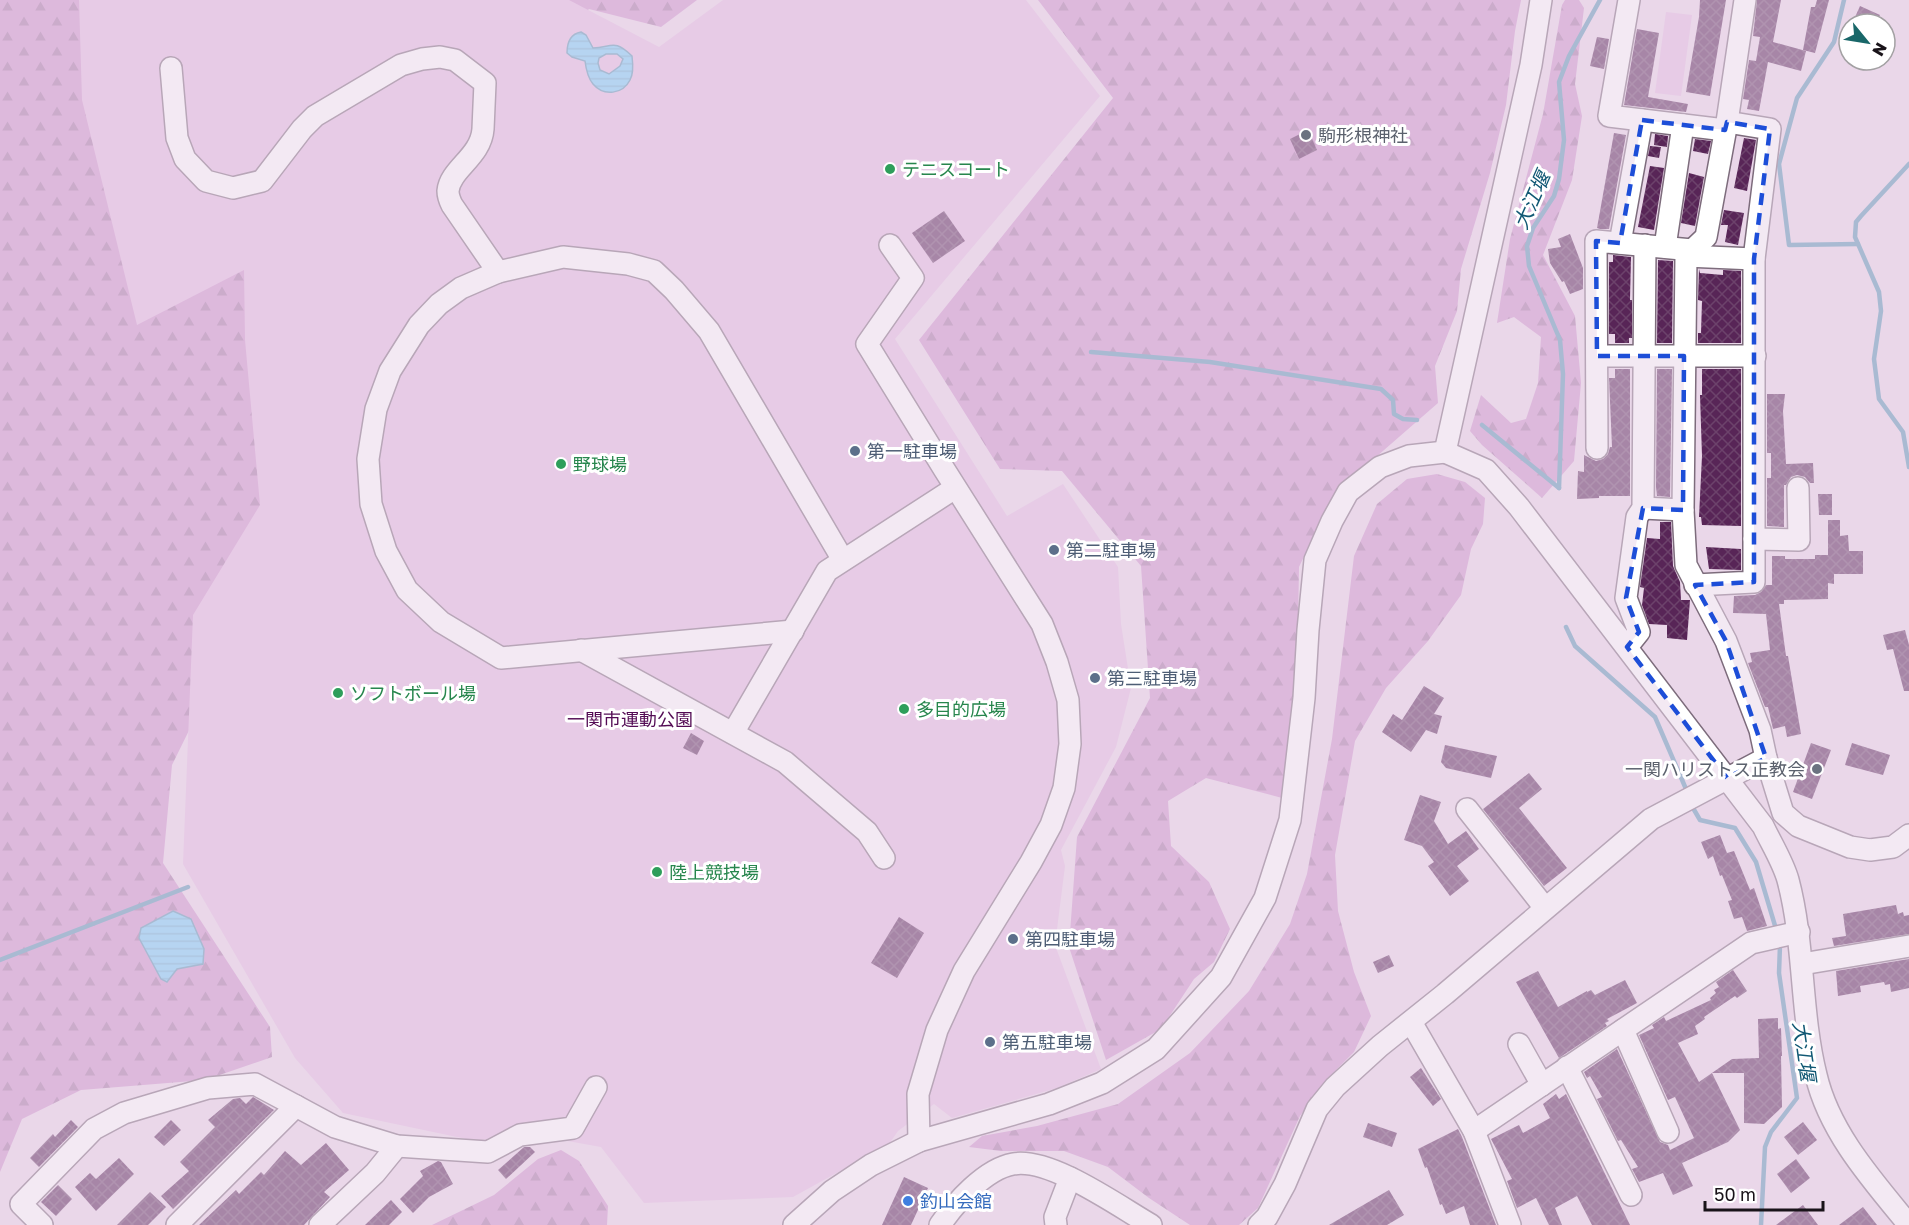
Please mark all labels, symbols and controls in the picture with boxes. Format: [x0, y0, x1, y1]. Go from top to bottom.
north arrow [1837, 12, 1897, 72]
text: N [1868, 39, 1892, 60]
place label: 駒形根神社 [1318, 124, 1408, 146]
marker: 駒形根神社 [1299, 128, 1313, 142]
place label: テニスコート [902, 158, 1010, 180]
marker: テニスコート [883, 162, 897, 176]
water label: 大江堰 [1508, 164, 1556, 232]
place label: 第一駐車場 [867, 440, 957, 462]
marker: 第一駐車場 [848, 444, 862, 458]
place label: 野球場 [573, 453, 627, 475]
marker: 野球場 [554, 457, 568, 471]
place label: 第二駐車場 [1066, 539, 1156, 561]
marker: 第二駐車場 [1047, 543, 1061, 557]
place label: 第三駐車場 [1107, 667, 1197, 689]
marker: 第三駐車場 [1088, 671, 1102, 685]
place label: ソフトボール場 [350, 682, 476, 704]
marker: ソフトボール場 [331, 686, 345, 700]
place label: 多目的広場 [916, 698, 1006, 720]
marker: 多目的広場 [897, 702, 911, 716]
park label: 一関市運動公園 [567, 708, 693, 730]
place label: 一関ハリストス正教会 [1625, 758, 1805, 780]
marker: 一関ハリストス正教会 [1810, 762, 1824, 776]
place label: 陸上競技場 [669, 861, 759, 883]
marker: 陸上競技場 [650, 865, 664, 879]
place label: 第四駐車場 [1025, 928, 1115, 950]
marker: 第四駐車場 [1006, 932, 1020, 946]
water label: 大江堰 [1789, 1020, 1822, 1086]
place label: 第五駐車場 [1002, 1031, 1092, 1053]
marker: 第五駐車場 [983, 1035, 997, 1049]
scale bar [1705, 1174, 1824, 1212]
text: 50 m [1714, 1183, 1756, 1205]
place label: 釣山会館 [920, 1190, 992, 1212]
marker: 釣山会館 [901, 1194, 915, 1208]

